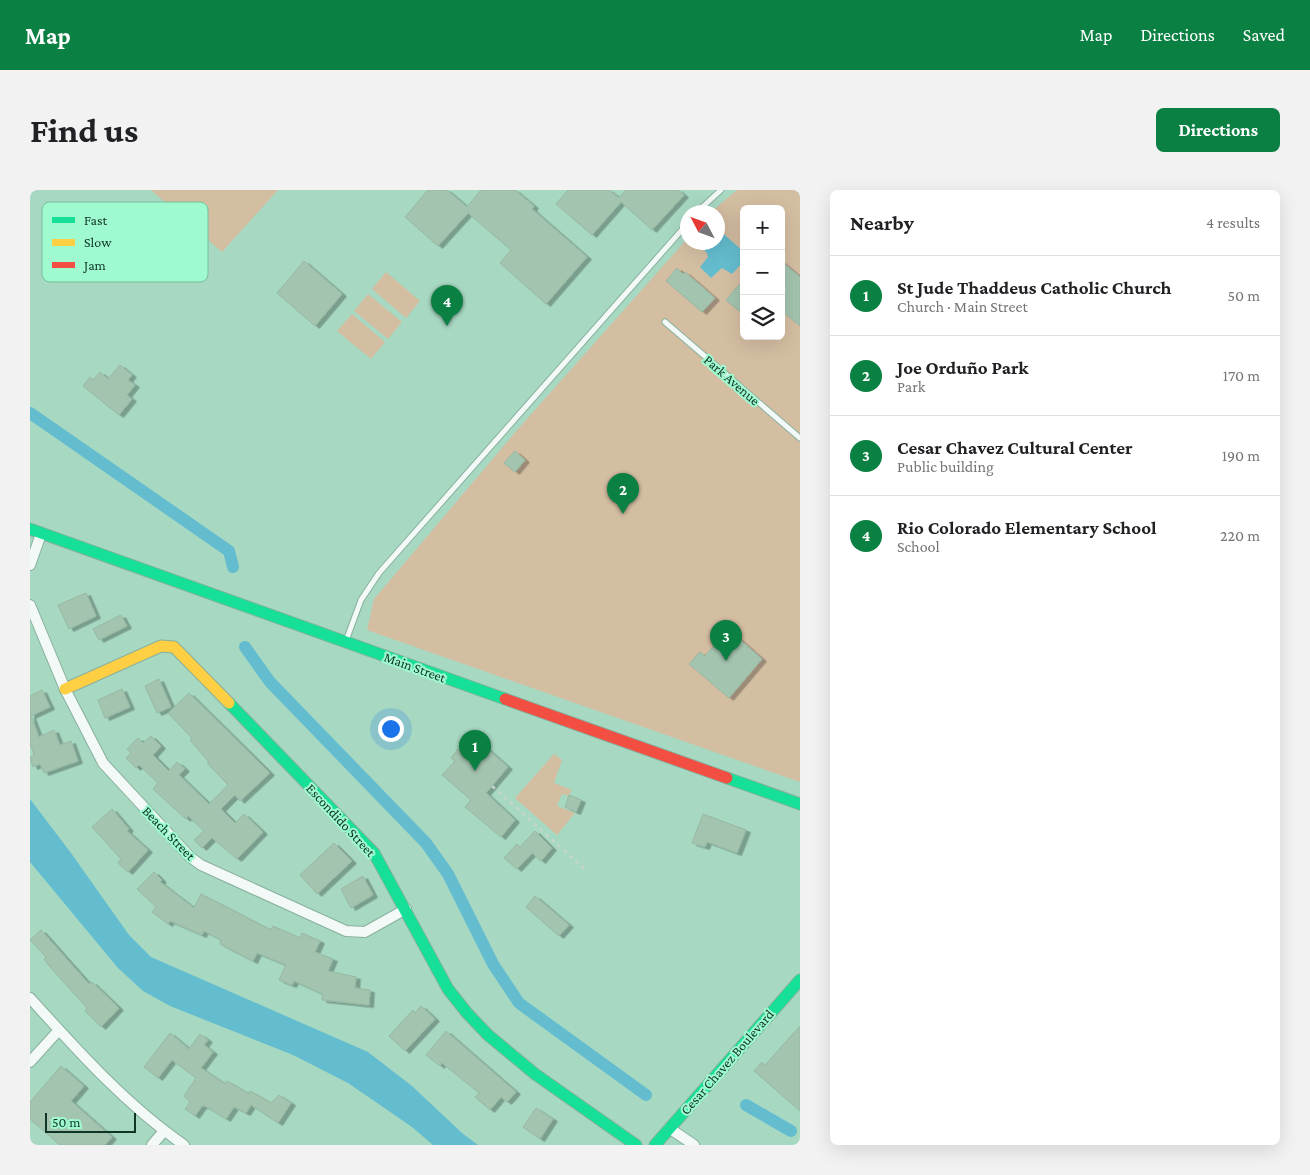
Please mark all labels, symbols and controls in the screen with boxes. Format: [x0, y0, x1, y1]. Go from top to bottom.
text: Map [25, 22, 71, 49]
text: Map [1080, 25, 1112, 45]
text: Directions [1140, 25, 1215, 45]
text: Saved [1243, 25, 1285, 45]
button: Directions [1156, 108, 1280, 152]
text: Find us [30, 111, 138, 150]
legend [42, 202, 208, 282]
north arrow [680, 205, 725, 250]
map controls [740, 205, 785, 340]
button: + [740, 205, 785, 250]
text: Nearby [850, 211, 914, 235]
text: Fast [84, 212, 108, 228]
text: 4 results [1206, 214, 1260, 231]
text: Slow [84, 234, 112, 250]
button: − [740, 250, 785, 295]
text: Jam [82, 257, 106, 273]
text: St Jude Thaddeus Catholic Church [897, 277, 1172, 298]
pin: 4 [431, 285, 463, 326]
text: 1 [863, 287, 869, 304]
text: 50 m [1228, 287, 1260, 304]
button: layers [740, 295, 785, 340]
text: Church · Main Street [897, 298, 1028, 315]
street label: Park Avenue [701, 351, 763, 409]
text: Joe Orduño Park [897, 357, 1029, 378]
text: 2 [862, 367, 870, 384]
text: 170 m [1223, 367, 1260, 384]
text: Park [897, 378, 925, 395]
text: Cesar Chavez Cultural Center [897, 437, 1133, 458]
text: 3 [862, 447, 870, 464]
text: 190 m [1222, 447, 1260, 464]
text: Public building [897, 458, 994, 475]
pin: 2 [607, 473, 639, 514]
text: Rio Colorado Elementary School [897, 517, 1157, 538]
text: 4 [862, 527, 870, 544]
text: 220 m [1220, 527, 1260, 544]
text: School [897, 538, 940, 555]
pin: 3 [710, 620, 742, 661]
street label: Main Street [382, 648, 448, 686]
your location [378, 716, 404, 742]
pin: 1 [459, 730, 491, 771]
street label: Escondido Street [303, 780, 379, 860]
street label: Beach Street [139, 803, 199, 864]
street label: Cesar Chavez Boulevard [677, 1006, 777, 1118]
scale bar [45, 1110, 136, 1133]
text: 50 m [52, 1114, 80, 1130]

